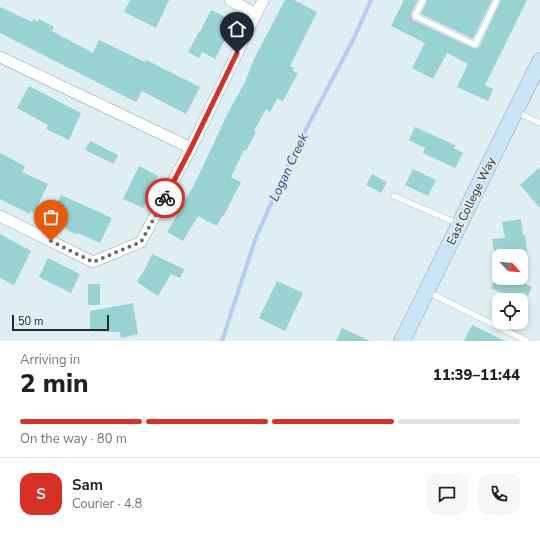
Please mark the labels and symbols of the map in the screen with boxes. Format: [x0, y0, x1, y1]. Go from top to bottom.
pin [220, 12, 254, 53]
water label: Logan Creek [265, 130, 313, 204]
street label: East College Way [443, 154, 499, 247]
courier [145, 178, 185, 218]
pin [34, 200, 68, 241]
north arrow [492, 249, 528, 285]
scale bar [12, 313, 109, 332]

